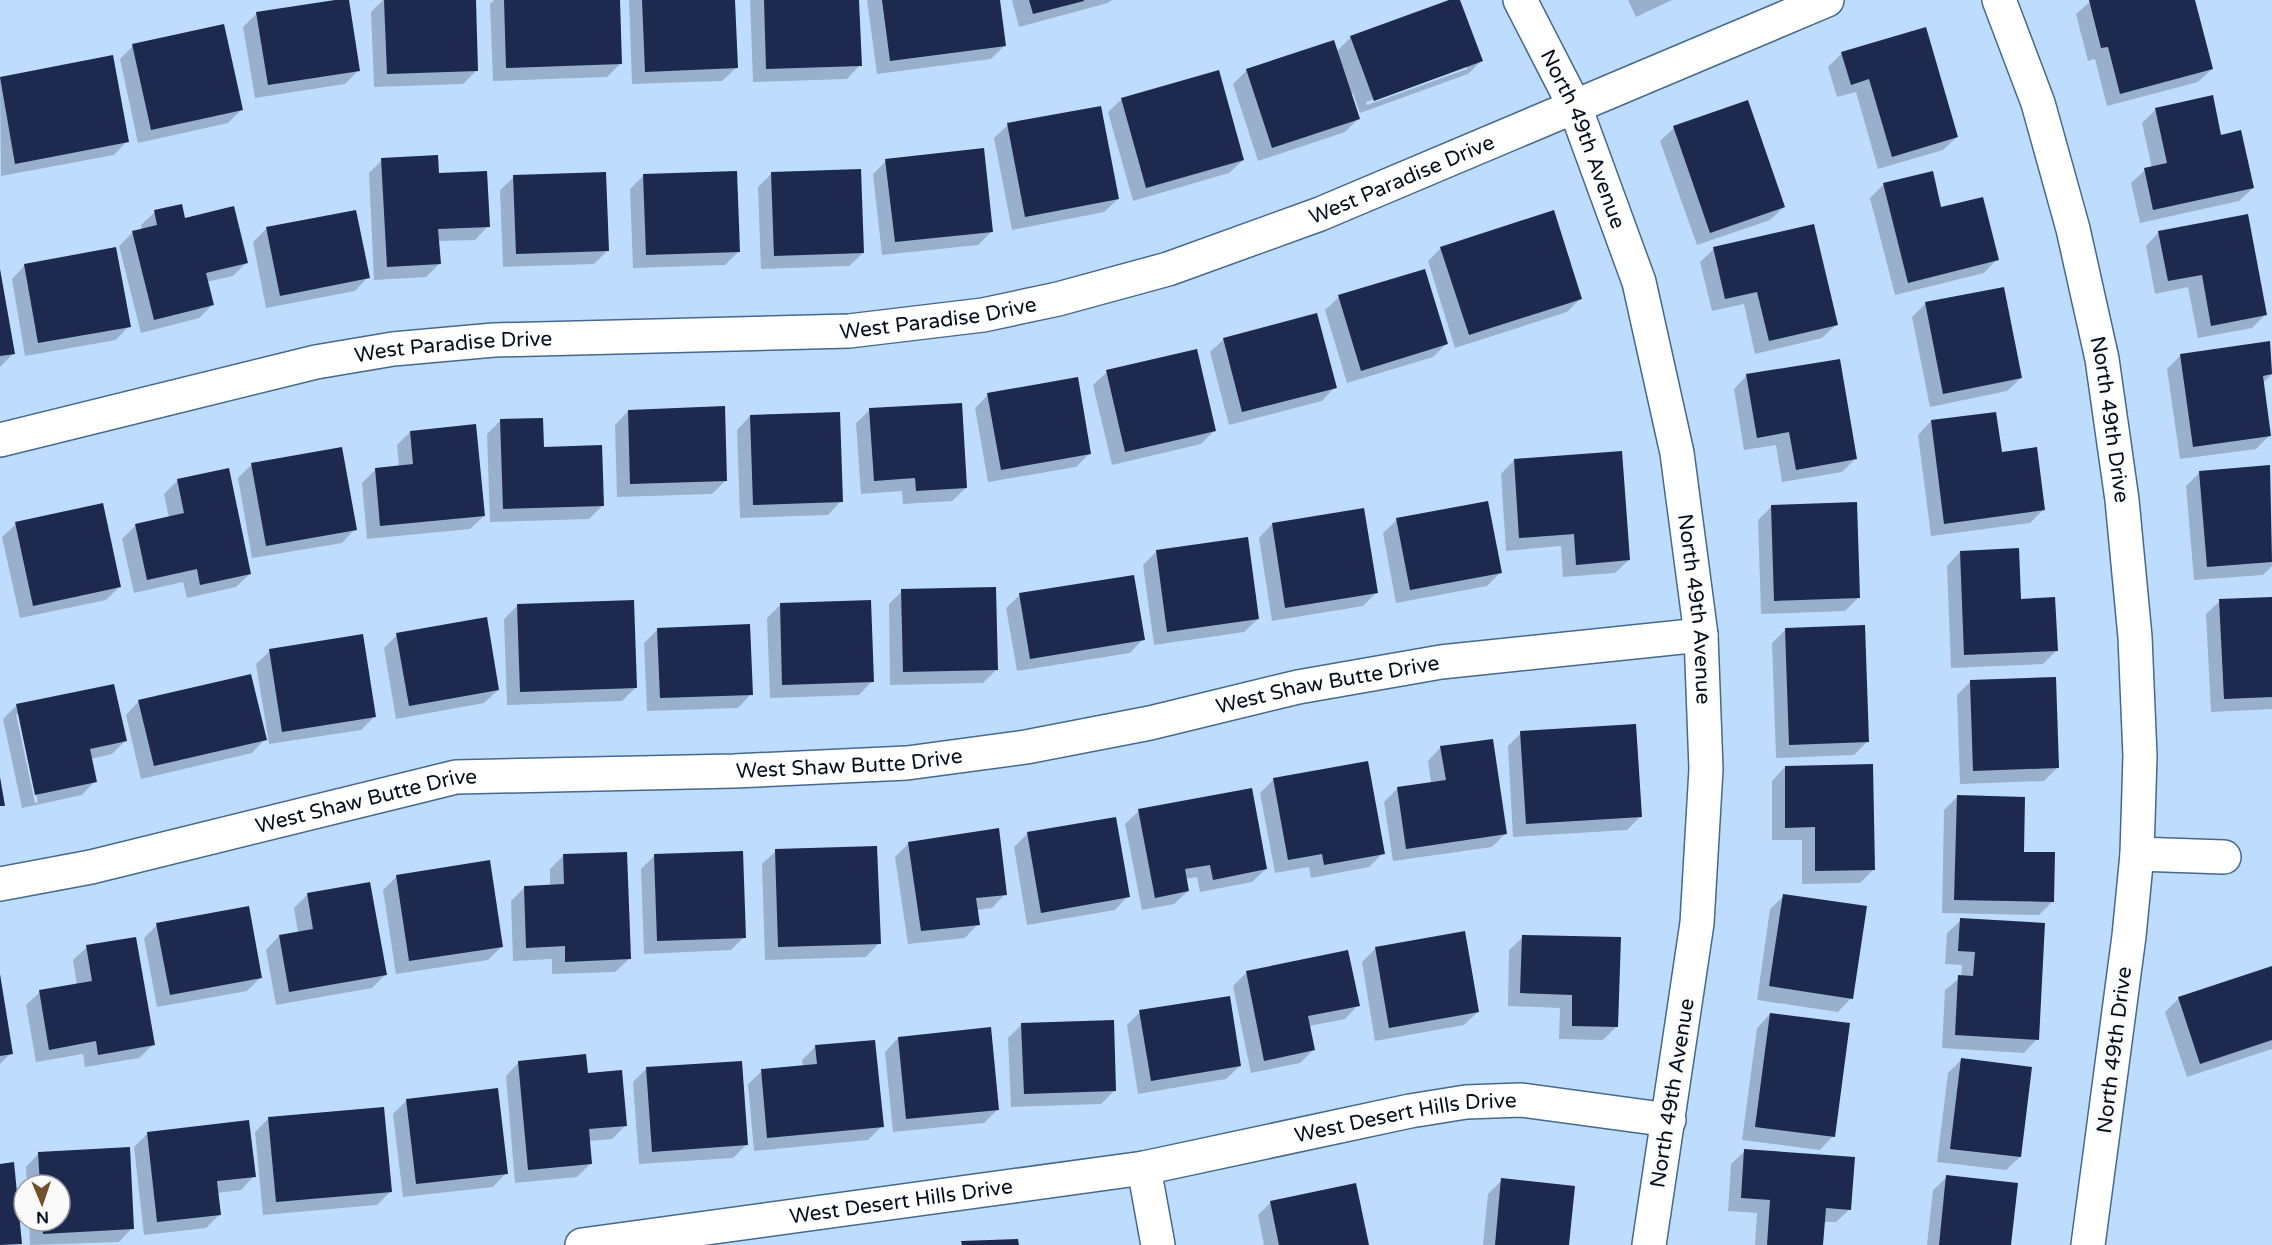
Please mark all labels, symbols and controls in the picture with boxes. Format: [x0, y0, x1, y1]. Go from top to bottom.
street label: North 49th Avenue [1535, 45, 1630, 232]
street label: West Paradise Drive [1306, 130, 1498, 230]
street label: West Paradise Drive [838, 292, 1039, 345]
street label: West Paradise Drive [353, 327, 553, 368]
street label: North 49th Drive [2084, 334, 2134, 504]
street label: North 49th Avenue [1672, 512, 1716, 705]
street label: West Shaw Butte Drive [1213, 651, 1441, 719]
street label: West Shaw Butte Drive [735, 744, 964, 784]
street label: West Shaw Butte Drive [253, 765, 477, 839]
street label: North 49th Drive [2092, 965, 2137, 1135]
street label: North 49th Avenue [1645, 996, 1700, 1190]
street label: West Desert Hills Drive [1292, 1088, 1517, 1148]
north arrow [12, 1173, 72, 1233]
street label: West Desert Hills Drive [788, 1174, 1014, 1229]
text: N [36, 1207, 49, 1227]

